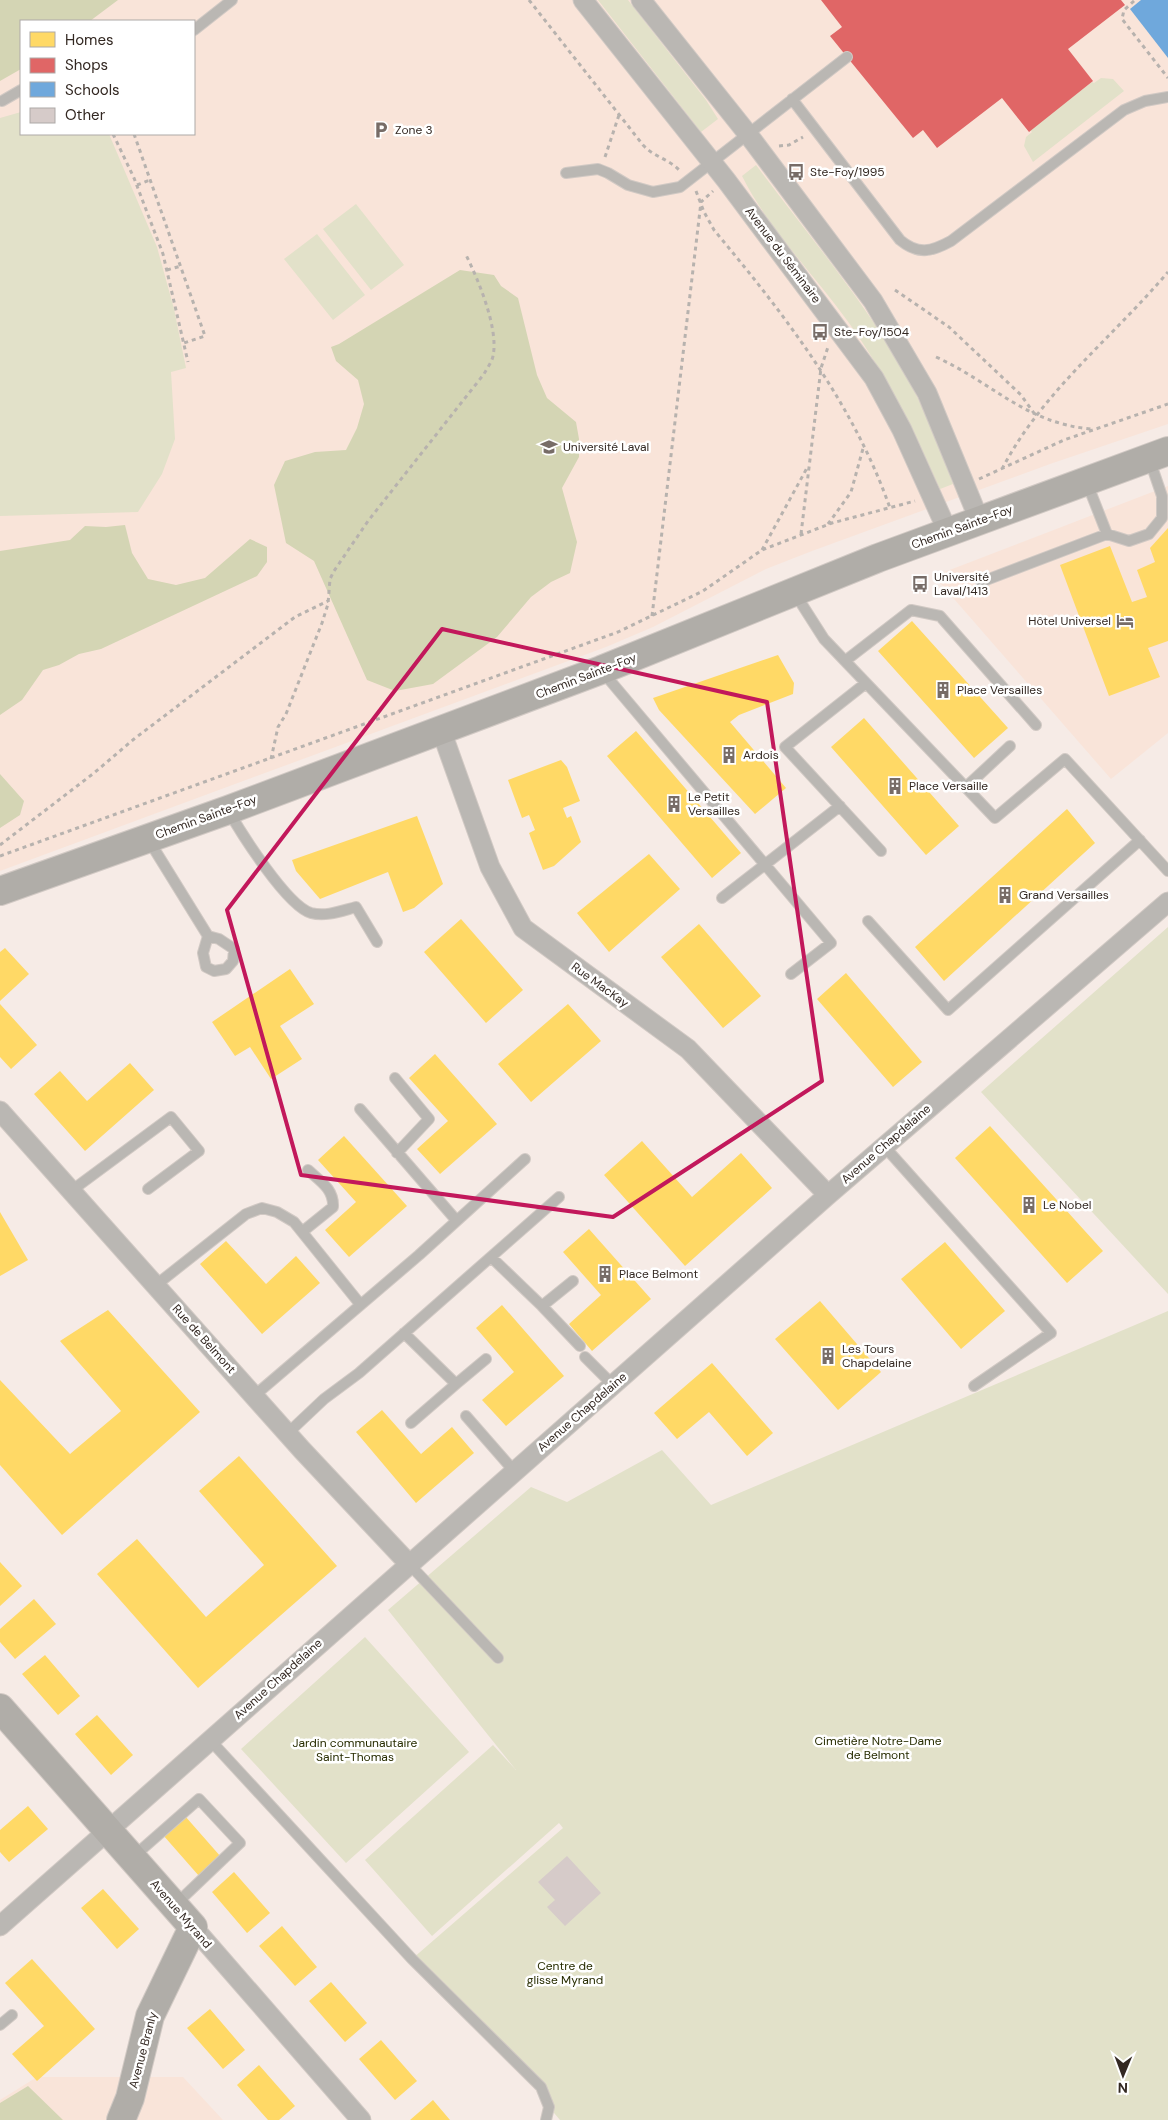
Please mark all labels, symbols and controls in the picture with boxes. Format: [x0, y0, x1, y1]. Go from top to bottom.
legend [20, 20, 195, 135]
text: Homes [65, 30, 114, 50]
text: Shops [65, 55, 108, 75]
text: Schools [65, 80, 120, 100]
text: Other [65, 105, 106, 125]
parking icon: Zone 3 [371, 120, 391, 140]
place label: Zone 3 [395, 122, 433, 138]
bus stop icon: Ste-Foy/1995 [786, 162, 806, 182]
place label: Ste-Foy/1995 [810, 164, 885, 180]
street label: Avenue du Séminaire [742, 204, 824, 306]
bus stop icon: Ste-Foy/1504 [810, 322, 830, 342]
place label: Ste-Foy/1504 [834, 324, 909, 340]
school or university icon: Université Laval [539, 437, 559, 457]
place label: Université Laval [563, 439, 649, 455]
street label: Chemin Sainte-Foy [909, 501, 1015, 553]
place label: Université Laval/1413 [934, 569, 989, 599]
bus stop icon: Université Laval/1413 [910, 574, 930, 594]
hotel icon: Hôtel Universel [1115, 611, 1135, 631]
place label: Hôtel Universel [1028, 613, 1111, 629]
street label: Chemin Sainte-Foy [533, 649, 639, 703]
building icon: Place Versailles [933, 680, 953, 700]
place label: Place Versailles [957, 682, 1042, 698]
building icon: Ardois [719, 745, 739, 765]
place label: Ardois [743, 747, 779, 763]
building icon: Place Versaille [885, 776, 905, 796]
place label: Place Versaille [909, 778, 988, 794]
place label: Le Petit Versailles [688, 789, 740, 819]
street label: Chemin Sainte-Foy [153, 791, 259, 843]
building icon: Le Petit Versailles [664, 794, 684, 814]
building icon: Grand Versailles [995, 885, 1015, 905]
place label: Grand Versailles [1019, 887, 1109, 903]
street label: Rue MacKay [568, 959, 632, 1011]
street label: Avenue Chapdelaine [838, 1101, 934, 1187]
building icon: Le Nobel [1019, 1195, 1039, 1215]
place label: Le Nobel [1043, 1197, 1092, 1213]
building icon: Place Belmont [595, 1264, 615, 1284]
place label: Place Belmont [619, 1266, 698, 1282]
street label: Rue de Belmont [169, 1301, 239, 1377]
place label: Les Tours Chapdelaine [842, 1341, 912, 1371]
building icon: Les Tours Chapdelaine [818, 1346, 838, 1366]
street label: Avenue Chapdelaine [534, 1369, 630, 1455]
street label: Avenue Chapdelaine [230, 1635, 326, 1723]
park label: Cimetière Notre-Dame de Belmont [814, 1733, 942, 1763]
park label: Jardin communautaire Saint-Thomas [293, 1735, 418, 1765]
street label: Avenue Myrand [147, 1876, 215, 1952]
park label: Centre de glisse Myrand [527, 1958, 603, 1988]
street label: Avenue Branly [125, 2010, 161, 2090]
north arrow [1098, 2050, 1148, 2100]
text: N [1118, 2079, 1128, 2097]

